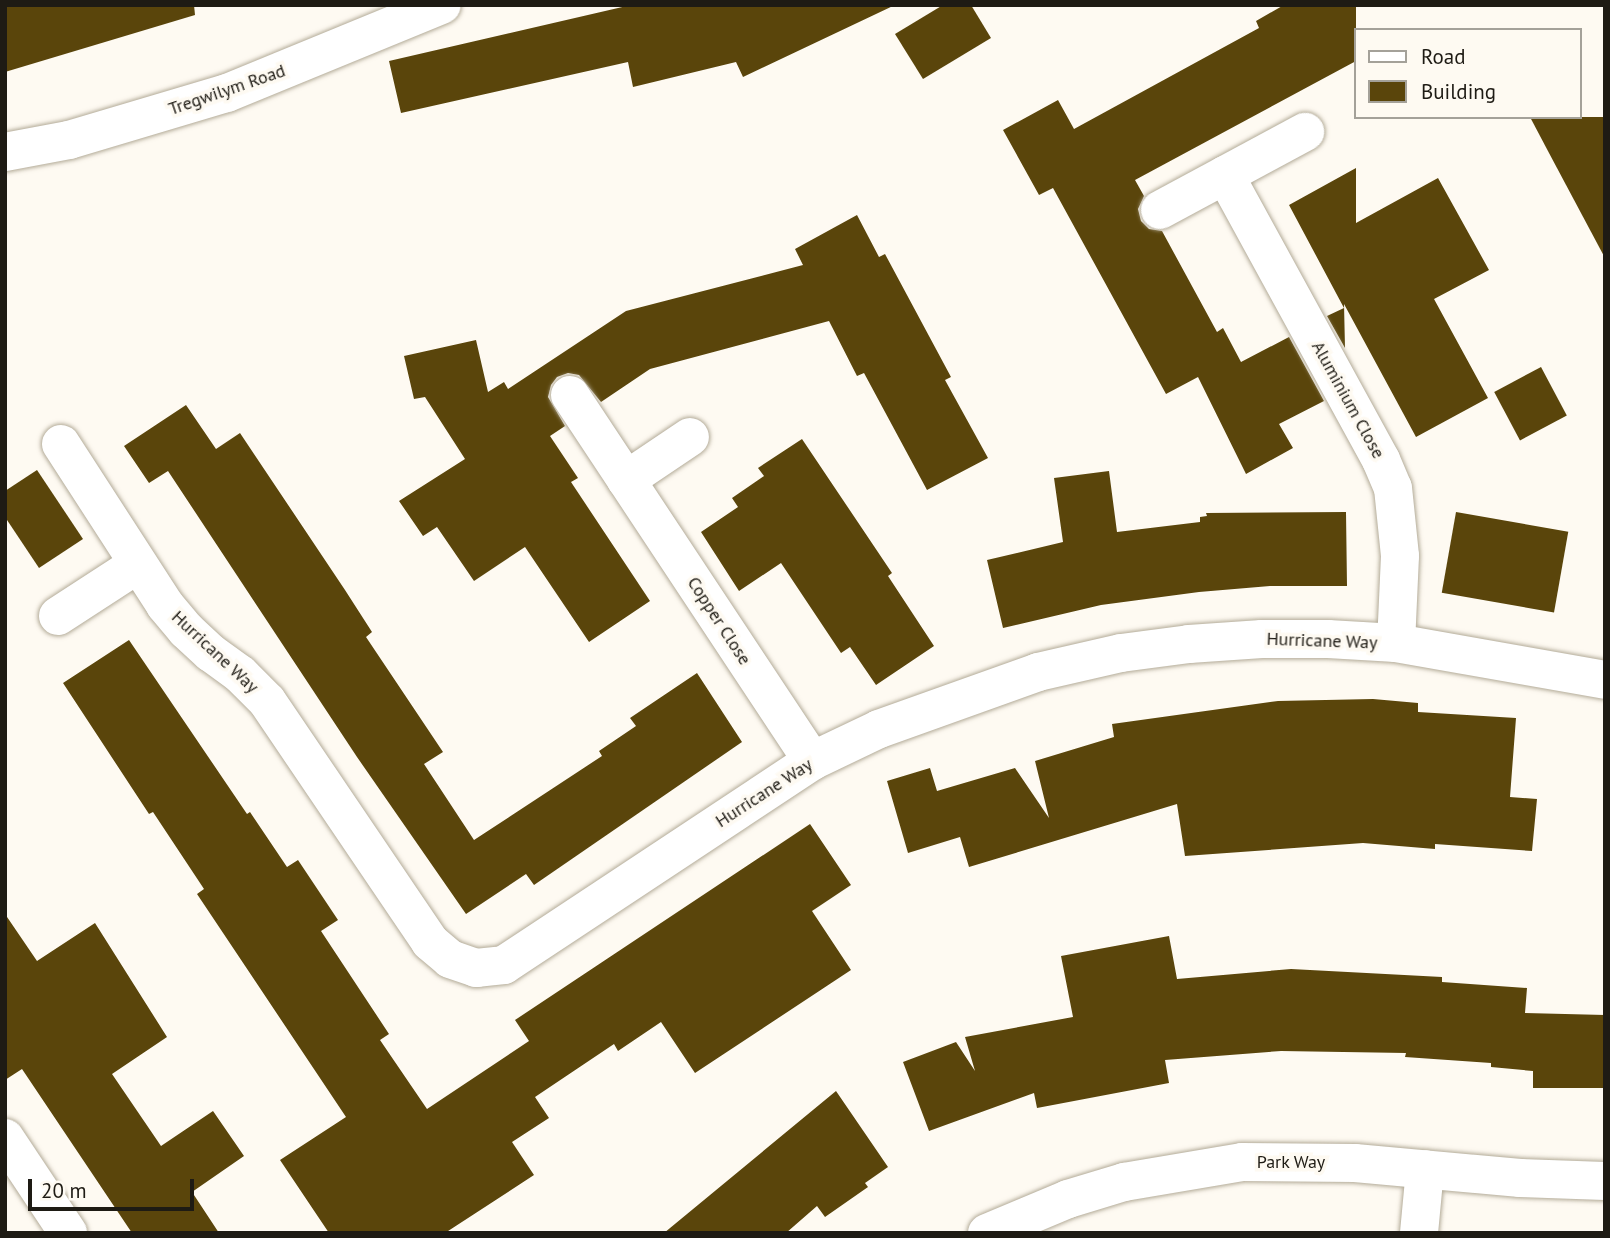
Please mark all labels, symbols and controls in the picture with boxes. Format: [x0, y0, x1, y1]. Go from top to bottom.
legend [1354, 28, 1582, 119]
text: Road [1421, 43, 1465, 70]
street label: Tregwilym Road [166, 60, 288, 120]
text: Building [1421, 78, 1496, 105]
street label: Aluminium Close [1307, 338, 1389, 462]
street label: Copper Close [683, 573, 755, 669]
street label: Hurricane Way [167, 606, 263, 698]
street label: Hurricane Way [1266, 628, 1378, 654]
street label: Hurricane Way [711, 754, 817, 832]
street label: Park Way [1256, 1151, 1326, 1173]
scale bar [32, 1164, 198, 1208]
text: 20 m [41, 1177, 87, 1204]

